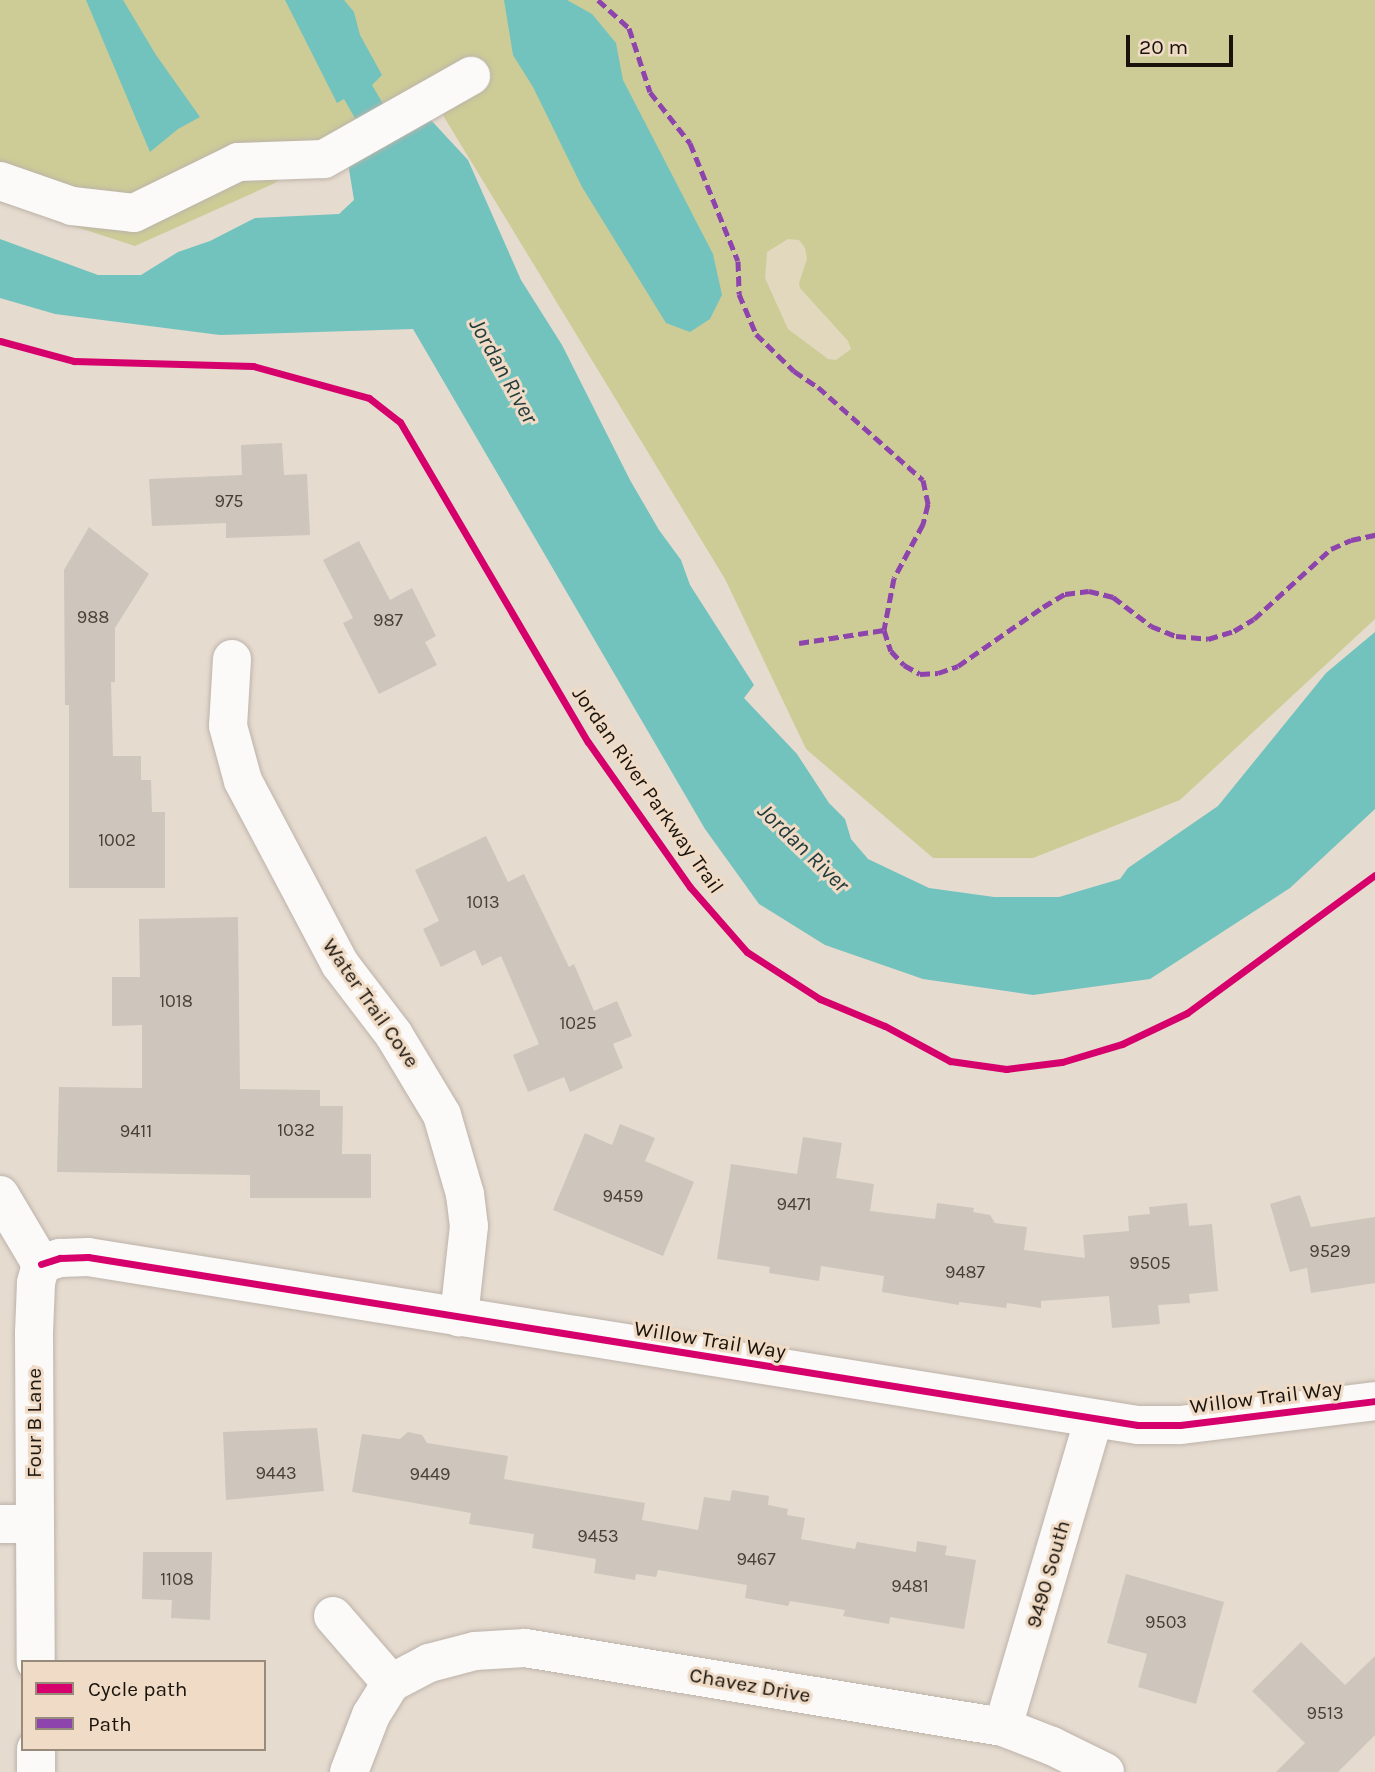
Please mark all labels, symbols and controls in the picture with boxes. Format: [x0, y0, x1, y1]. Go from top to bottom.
scale bar [1130, 21, 1237, 65]
text: 20 m [1139, 35, 1188, 59]
water label: Jordan River [463, 313, 543, 429]
house number: 975 [214, 490, 244, 512]
house number: 988 [77, 606, 109, 628]
house number: 987 [373, 609, 403, 631]
street label: Jordan River Parkway Trail [567, 682, 729, 898]
water label: Jordan River [751, 798, 855, 898]
house number: 1002 [98, 829, 136, 851]
house number: 1013 [466, 891, 500, 913]
street label: Water Trail Cove [317, 934, 425, 1072]
house number: 1018 [159, 990, 193, 1012]
house number: 1025 [559, 1012, 597, 1034]
house number: 1032 [277, 1119, 315, 1141]
house number: 9411 [120, 1120, 152, 1142]
house number: 9459 [602, 1185, 644, 1207]
house number: 9471 [777, 1193, 811, 1215]
house number: 9529 [1309, 1240, 1351, 1262]
house number: 9505 [1129, 1252, 1171, 1274]
house number: 9487 [945, 1261, 985, 1283]
street label: Willow Trail Way [632, 1316, 788, 1364]
street label: Four B Lane [21, 1368, 47, 1478]
street label: Willow Trail Way [1188, 1375, 1344, 1419]
house number: 9443 [255, 1462, 297, 1484]
house number: 9449 [410, 1463, 450, 1485]
street label: 9490 South [1021, 1517, 1075, 1631]
house number: 9453 [577, 1525, 619, 1547]
house number: 9467 [736, 1548, 776, 1570]
house number: 1108 [160, 1568, 194, 1590]
house number: 9481 [891, 1575, 929, 1597]
house number: 9503 [1145, 1611, 1187, 1633]
legend [21, 1660, 266, 1751]
street label: Chavez Drive [688, 1662, 812, 1708]
text: Cycle path [88, 1677, 188, 1701]
house number: 9513 [1306, 1702, 1344, 1724]
text: Path [88, 1712, 132, 1736]

